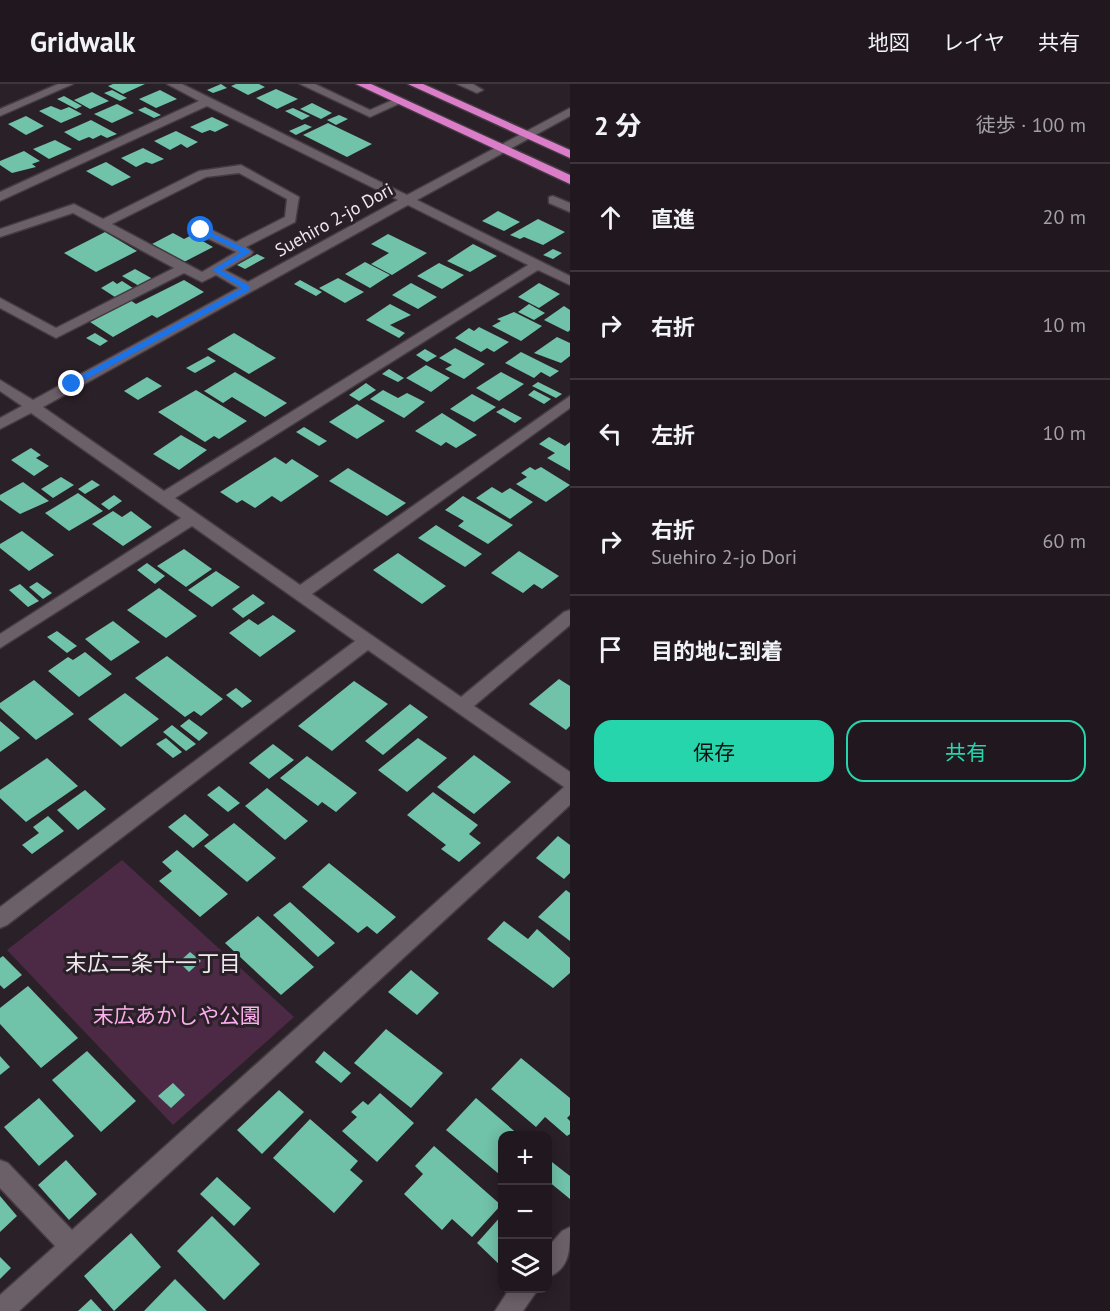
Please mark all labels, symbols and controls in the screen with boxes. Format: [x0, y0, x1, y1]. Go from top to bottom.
text: Gridwalk [30, 23, 136, 60]
text: 地図 [868, 29, 910, 56]
text: レイヤ [943, 29, 1005, 56]
text: 共有 [1038, 29, 1080, 56]
text: 2 分 [594, 109, 641, 142]
text: 徒歩 · 100 m [976, 112, 1086, 138]
street label: Suehiro 2-jo Dori [271, 178, 397, 262]
icon: ahead [594, 201, 627, 234]
text: 20 m [1043, 204, 1086, 230]
text: 直進 [651, 205, 695, 233]
route start [187, 216, 213, 242]
icon: right [594, 309, 627, 342]
text: 10 m [1043, 312, 1086, 338]
text: 右折 [651, 313, 695, 341]
route end [58, 370, 84, 396]
icon: left [594, 417, 627, 450]
text: 10 m [1043, 420, 1086, 446]
text: 左折 [651, 421, 695, 449]
text: 右折 [651, 516, 695, 544]
icon: right [594, 525, 627, 558]
text: 60 m [1043, 528, 1086, 554]
text: Suehiro 2-jo Dori [651, 544, 797, 570]
icon: arrive [594, 633, 627, 666]
text: 目的地に到着 [651, 637, 783, 665]
button: 保存 [594, 720, 834, 782]
button: 共有 [846, 720, 1086, 782]
district label: 末広二条十一丁目 [65, 949, 241, 977]
park label: 末広あかしや公園 [93, 1002, 261, 1029]
map controls [498, 1131, 552, 1293]
button: + [498, 1131, 552, 1185]
button: − [498, 1185, 552, 1239]
button: layers [498, 1239, 552, 1293]

